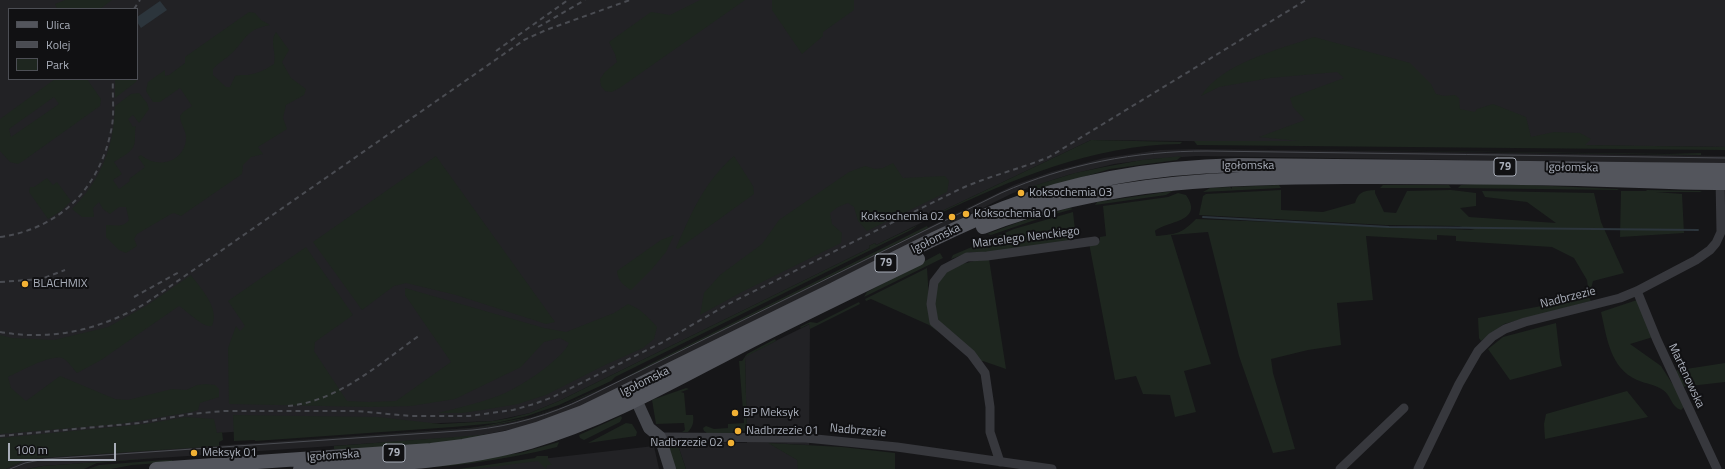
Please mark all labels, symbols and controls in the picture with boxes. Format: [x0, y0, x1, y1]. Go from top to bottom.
legend [8, 8, 138, 80]
text: Ulica [46, 15, 70, 34]
text: Kolej [46, 35, 70, 54]
text: Park [46, 55, 69, 74]
road number: 79 [1494, 158, 1516, 176]
street label: Igołomska [1222, 159, 1274, 173]
street label: Igołomska [1546, 160, 1598, 176]
place label: Koksochemia 03 [1029, 186, 1112, 200]
marker: Koksochemia 03 [1016, 188, 1026, 198]
place label: Koksochemia 01 [974, 207, 1057, 221]
marker: Koksochemia 01 [961, 209, 971, 219]
place label: Koksochemia 02 [861, 210, 944, 224]
marker: Koksochemia 02 [947, 212, 957, 222]
street label: Igołomska [909, 221, 963, 257]
street label: Marcelego Nenckiego [972, 224, 1080, 252]
road number: 79 [875, 254, 897, 272]
place label: BLACHMIX [33, 277, 88, 291]
marker: BLACHMIX [20, 279, 30, 289]
street label: Nadbrzezie [1539, 284, 1597, 312]
street label: Martenowska [1665, 341, 1707, 411]
street label: Igołomska [618, 364, 672, 400]
place label: BP Meksyk [743, 406, 799, 420]
marker: BP Meksyk [730, 408, 740, 418]
street label: Nadbrzezie [829, 421, 887, 441]
place label: Nadbrzezie 01 [746, 424, 819, 438]
marker: Nadbrzezie 01 [733, 426, 743, 436]
scale bar [10, 435, 118, 461]
place label: Nadbrzezie 02 [650, 436, 723, 450]
marker: Nadbrzezie 02 [726, 438, 736, 448]
text: 100 m [15, 440, 48, 459]
road number: 79 [383, 444, 405, 462]
place label: Meksyk 01 [202, 446, 257, 460]
street label: Igołomska [306, 447, 360, 465]
marker: Meksyk 01 [189, 448, 199, 458]

